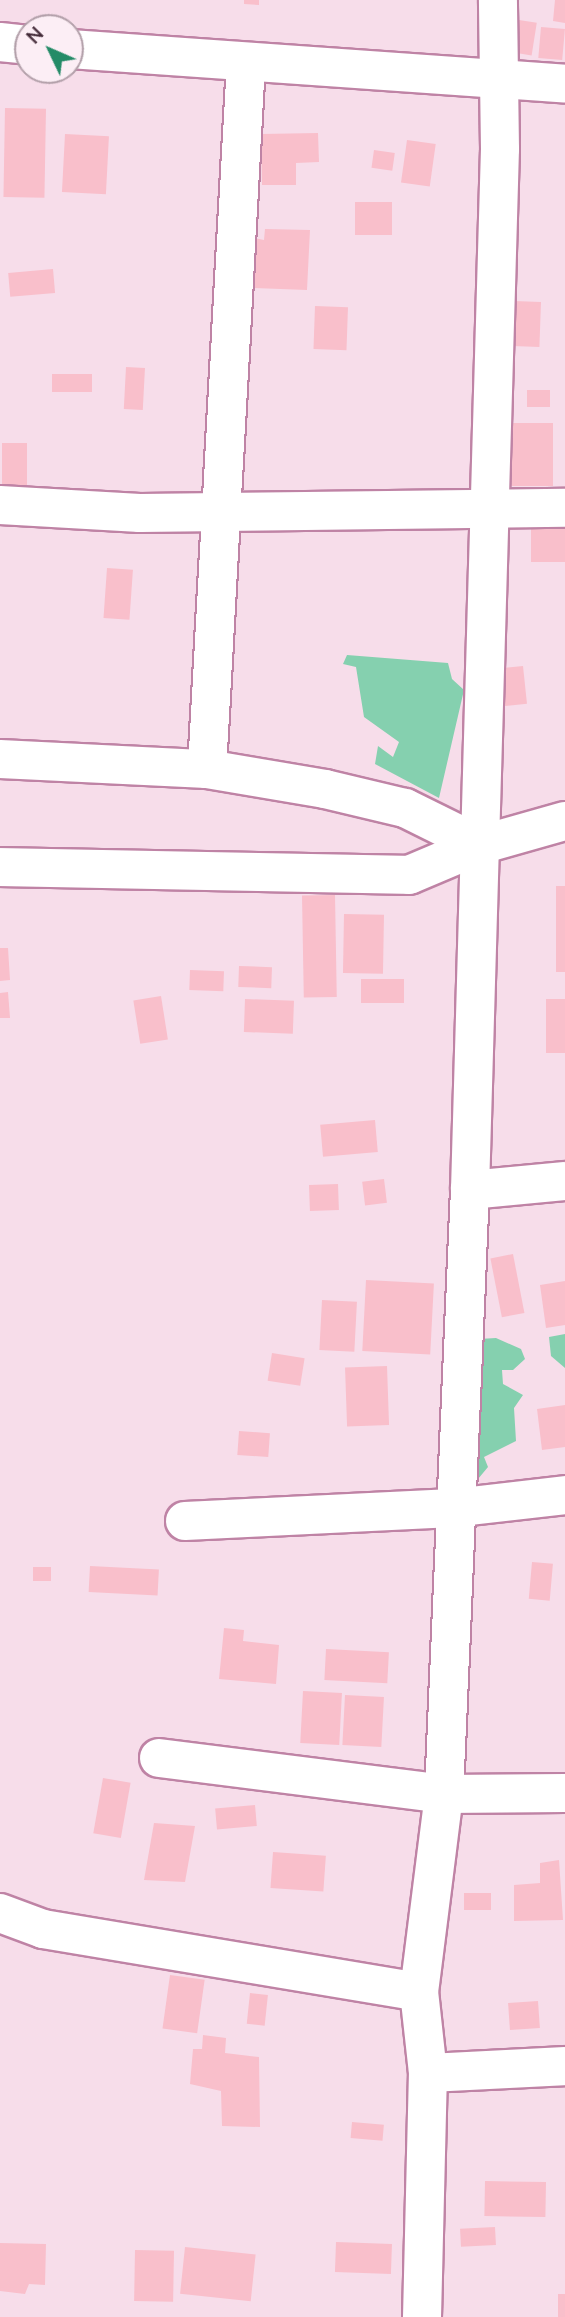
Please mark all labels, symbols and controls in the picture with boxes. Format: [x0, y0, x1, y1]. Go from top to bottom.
north arrow [14, 14, 84, 84]
text: N [21, 22, 50, 50]

